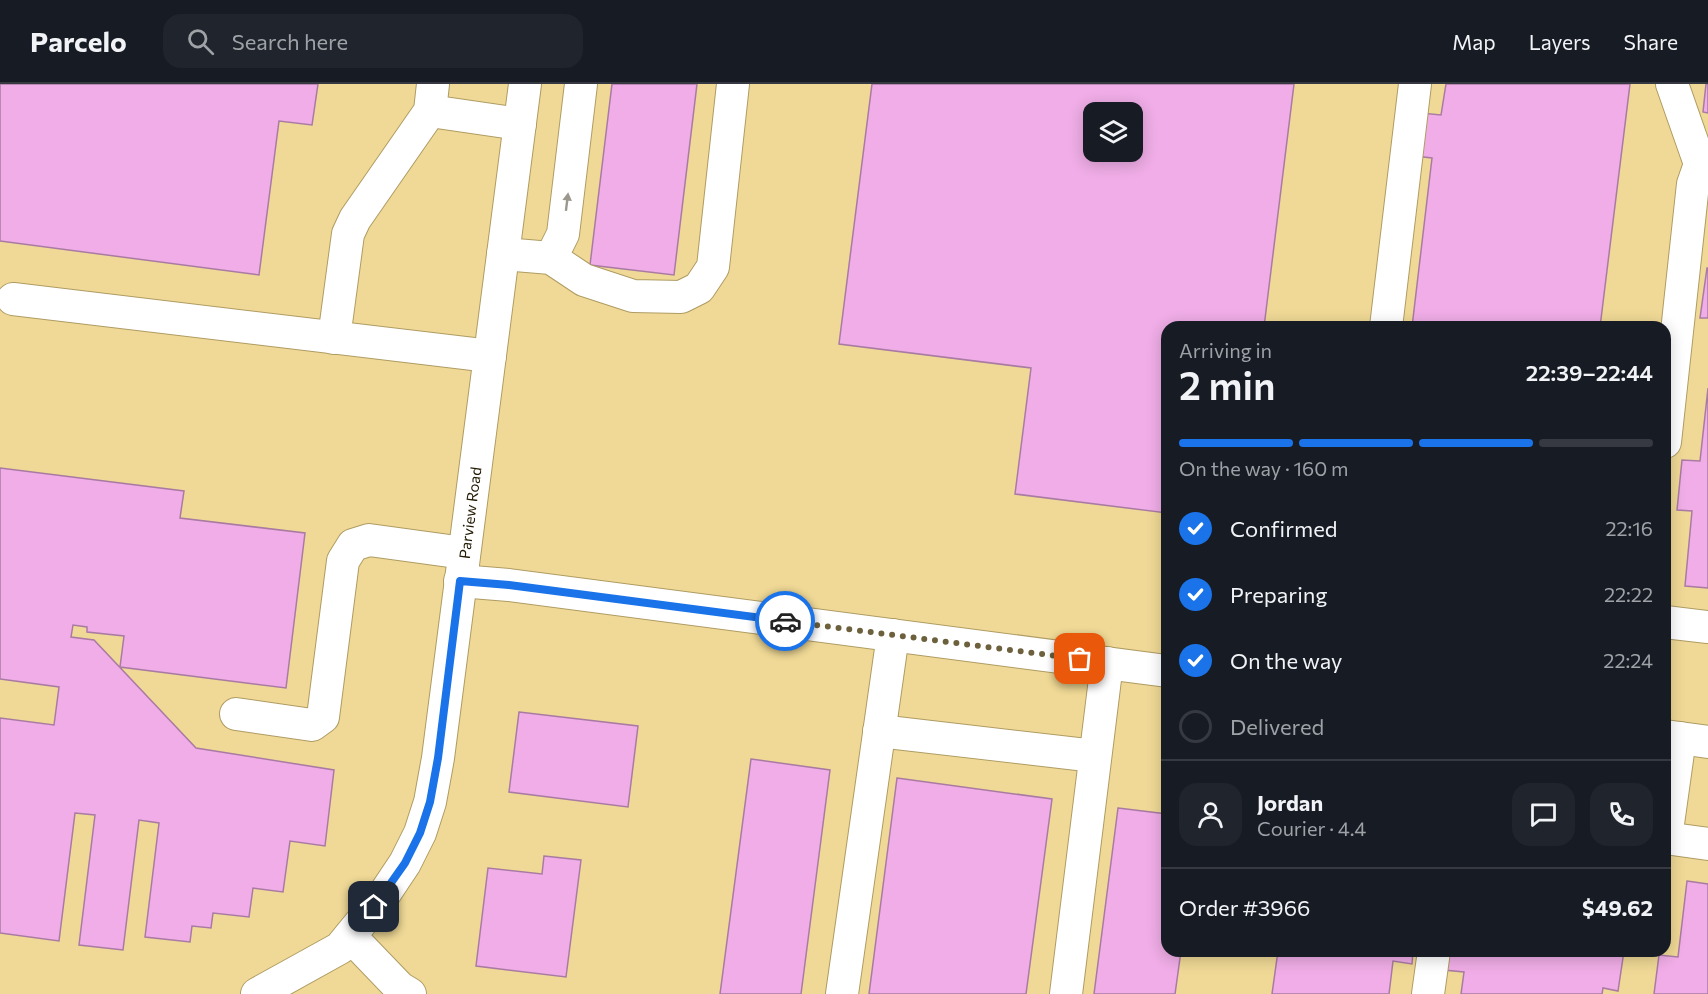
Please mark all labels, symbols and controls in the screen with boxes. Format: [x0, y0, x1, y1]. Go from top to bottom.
search box [163, 14, 583, 68]
text: Parcelo [30, 24, 127, 58]
icon: search [184, 25, 217, 58]
text: Search here [232, 28, 348, 55]
text: Map [1452, 29, 1496, 54]
text: Layers [1529, 29, 1591, 54]
text: Share [1624, 29, 1678, 54]
map controls [1083, 102, 1143, 162]
button: layers [1083, 102, 1143, 162]
one-way arrow [562, 193, 572, 212]
text: Arriving in [1179, 338, 1272, 362]
text: 22:39–22:44 [1526, 359, 1653, 386]
text: 2 min [1179, 360, 1276, 408]
text: On the way · 160 m [1179, 456, 1348, 480]
street label: Parview Road [455, 466, 484, 560]
icon: check [1179, 512, 1212, 545]
text: Confirmed [1230, 515, 1337, 542]
text: 22:16 [1605, 516, 1653, 540]
icon: check [1179, 578, 1212, 611]
text: Preparing [1230, 581, 1327, 608]
text: 22:22 [1604, 582, 1653, 606]
courier [755, 591, 815, 651]
icon: car [769, 605, 802, 638]
pin [1054, 633, 1105, 684]
icon: bag [1063, 642, 1096, 675]
icon: check [1179, 644, 1212, 677]
text: On the way [1230, 647, 1342, 674]
text: 22:24 [1603, 648, 1653, 672]
text: Delivered [1230, 713, 1324, 740]
button: person [1179, 783, 1242, 846]
button: chat [1512, 783, 1575, 846]
button: phone [1590, 783, 1653, 846]
text: Jordan [1257, 789, 1323, 816]
text: Courier · 4.4 [1257, 816, 1366, 840]
pin [348, 881, 399, 932]
icon: home [357, 890, 390, 923]
text: Order #3966 [1179, 894, 1310, 921]
text: $49.62 [1582, 894, 1653, 921]

